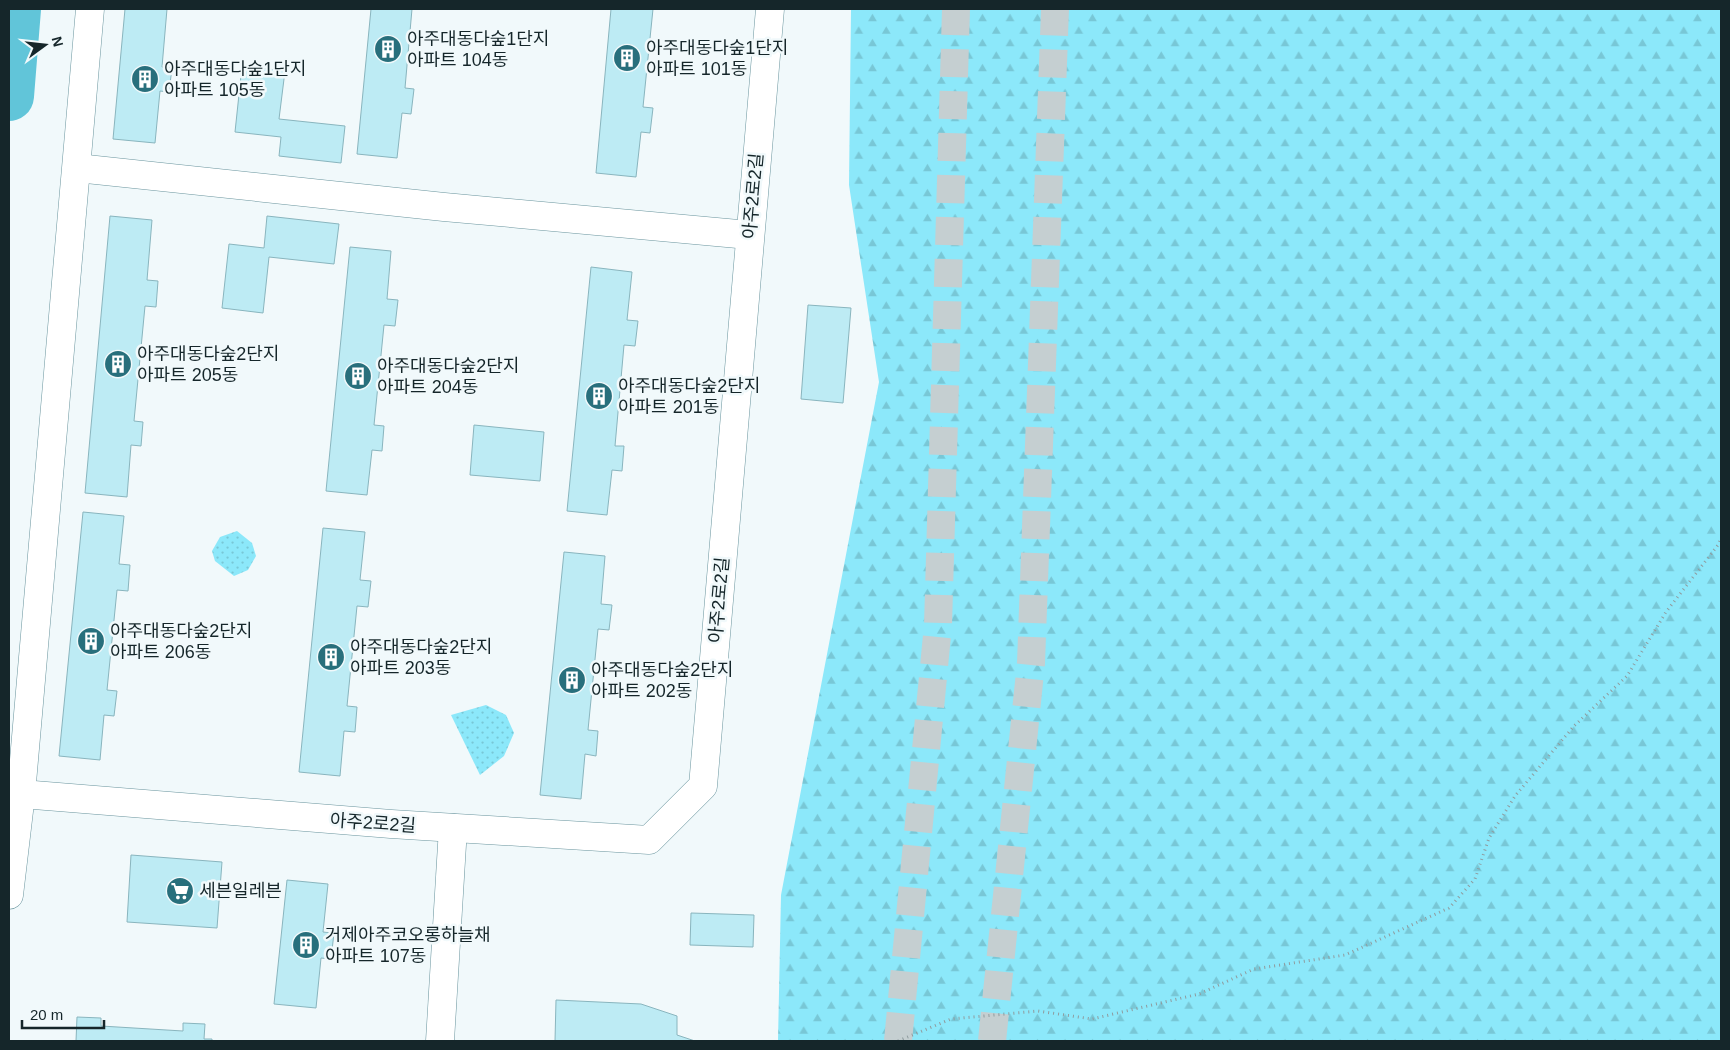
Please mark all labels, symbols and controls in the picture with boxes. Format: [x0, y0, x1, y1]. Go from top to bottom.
north arrow [20, 20, 70, 70]
place label: 아주대동다숲1단지 아파트 104동 [407, 29, 550, 70]
building icon: 아주대동다숲1단지 아파트 104동 [373, 34, 403, 64]
text: N [49, 35, 67, 49]
place label: 아주대동다숲1단지 아파트 101동 [646, 38, 789, 79]
building icon: 아주대동다숲1단지 아파트 101동 [612, 43, 642, 73]
place label: 아주대동다숲1단지 아파트 105동 [164, 59, 307, 100]
building icon: 아주대동다숲1단지 아파트 105동 [130, 64, 160, 94]
street label: 아주2로2길 [739, 152, 767, 240]
place label: 아주대동다숲2단지 아파트 205동 [137, 344, 280, 385]
building icon: 아주대동다숲2단지 아파트 205동 [103, 349, 133, 379]
place label: 아주대동다숲2단지 아파트 204동 [377, 356, 520, 397]
building icon: 아주대동다숲2단지 아파트 204동 [343, 361, 373, 391]
place label: 아주대동다숲2단지 아파트 201동 [618, 376, 761, 417]
building icon: 아주대동다숲2단지 아파트 201동 [584, 381, 614, 411]
street label: 아주2로2길 [705, 556, 733, 644]
place label: 아주대동다숲2단지 아파트 206동 [110, 621, 253, 662]
building icon: 아주대동다숲2단지 아파트 206동 [76, 626, 106, 656]
place label: 아주대동다숲2단지 아파트 203동 [350, 637, 493, 678]
building icon: 아주대동다숲2단지 아파트 203동 [316, 642, 346, 672]
place label: 아주대동다숲2단지 아파트 202동 [591, 660, 734, 701]
building icon: 아주대동다숲2단지 아파트 202동 [557, 665, 587, 695]
street label: 아주2로2길 [329, 810, 417, 836]
supermarket icon: 세븐일레븐 [165, 876, 195, 906]
place label: 세븐일레븐 [199, 881, 282, 901]
place label: 거제아주코오롱하늘채 아파트 107동 [325, 925, 491, 966]
building icon: 거제아주코오롱하늘채 아파트 107동 [291, 930, 321, 960]
scale bar [22, 998, 105, 1030]
text: 20 m [30, 1006, 63, 1023]

